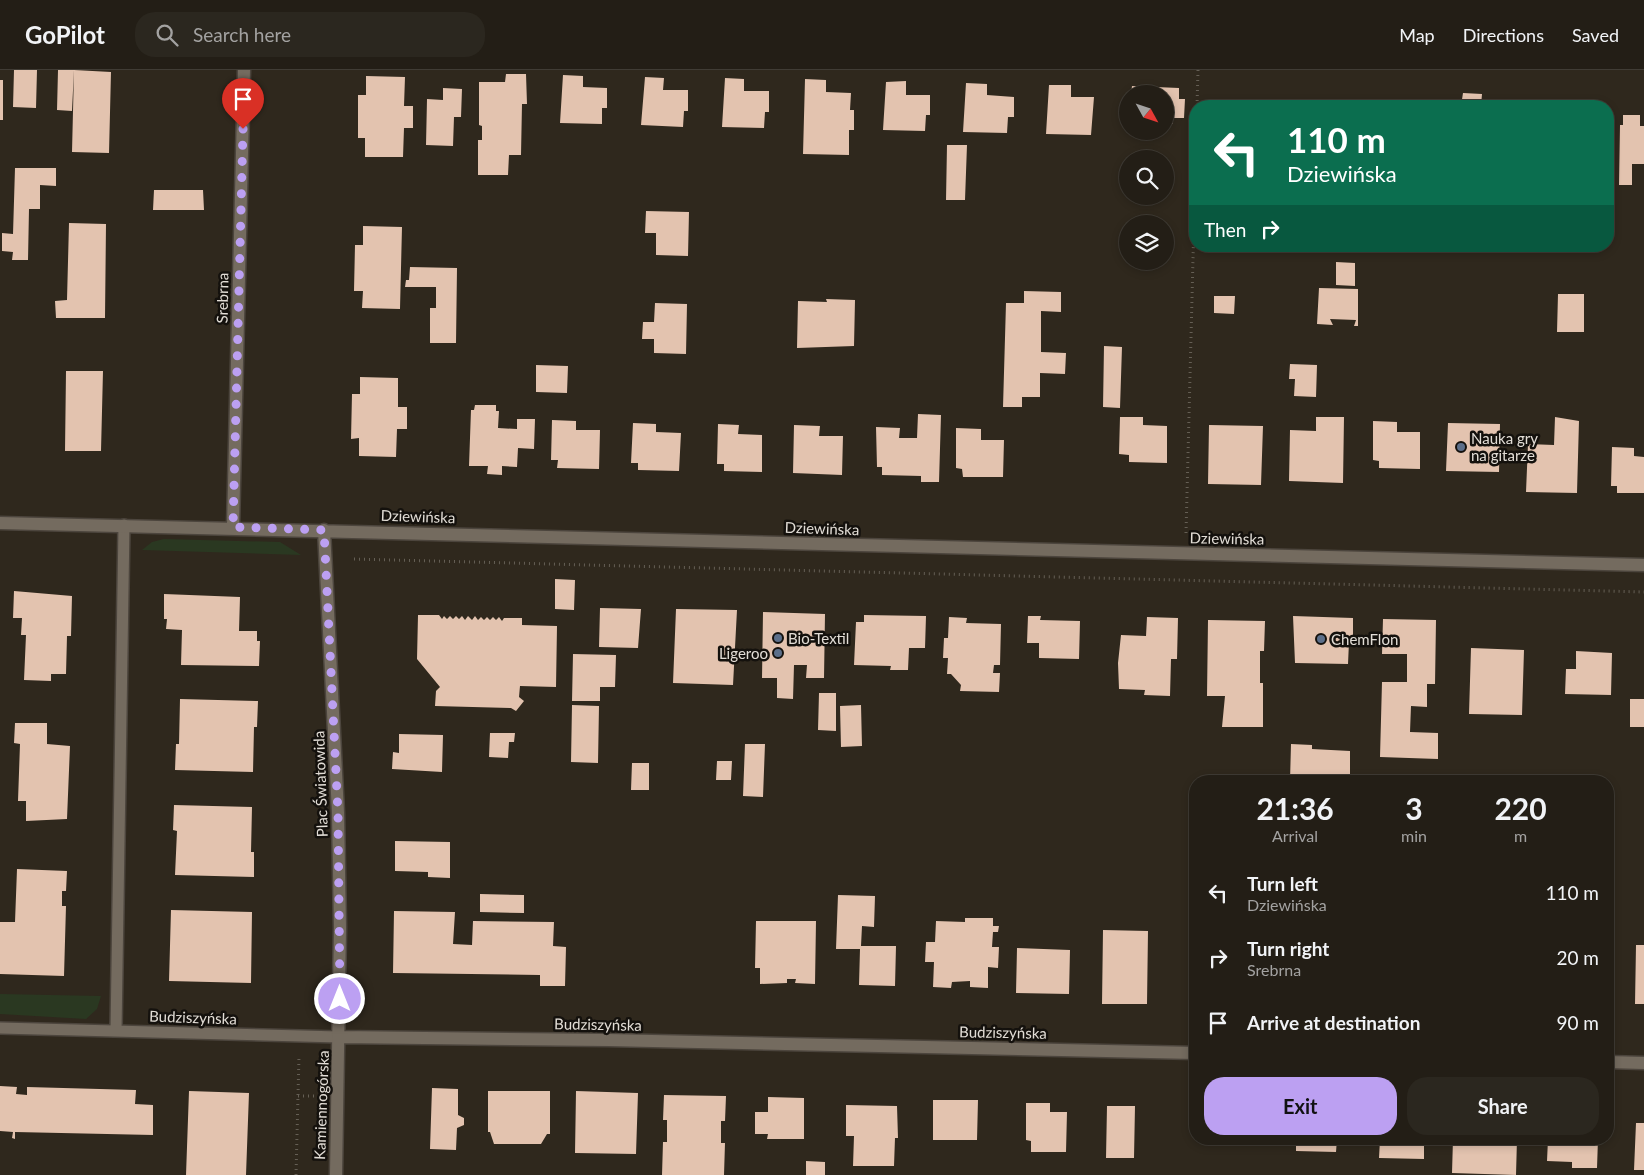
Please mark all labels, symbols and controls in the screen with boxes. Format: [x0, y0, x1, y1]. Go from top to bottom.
search box [135, 12, 485, 57]
text: GoPilot [25, 20, 105, 49]
icon: search [153, 21, 181, 49]
text: Search here [193, 23, 291, 46]
text: Map [1399, 24, 1435, 46]
text: Directions [1463, 24, 1544, 46]
text: Saved [1572, 24, 1619, 46]
pin [222, 78, 264, 129]
icon: arrive [229, 85, 257, 113]
north arrow [1119, 85, 1174, 140]
map controls [1119, 85, 1174, 270]
text: 110 m [1287, 118, 1386, 160]
icon: left [1204, 120, 1269, 185]
button: search [1119, 150, 1174, 205]
text: Dziewińska [1287, 160, 1397, 187]
button: layers [1119, 215, 1174, 270]
icon: right [1256, 215, 1284, 243]
text: Then [1204, 218, 1246, 241]
street label: Srebrna [213, 272, 231, 324]
place label: Nauka gry na gitarze [1471, 429, 1538, 464]
marker: Nauka gry na gitarze [1455, 441, 1467, 453]
street label: Dziewińska [380, 506, 456, 526]
street label: Dziewińska [784, 518, 860, 538]
street label: Dziewińska [1189, 528, 1265, 548]
place label: Bio-Textil [788, 629, 849, 647]
place label: ChemFlon [1331, 630, 1398, 648]
marker: Bio-Textil [772, 632, 784, 644]
marker: ChemFlon [1315, 633, 1327, 645]
place label: Ligeroo [719, 644, 768, 662]
marker: Ligeroo [772, 647, 784, 659]
street label: Plac Światowida [309, 730, 331, 838]
text: 21:36 [1256, 790, 1334, 826]
text: 3 [1405, 790, 1423, 826]
text: 220 [1494, 790, 1547, 826]
text: Arrival [1272, 826, 1318, 845]
text: min [1401, 826, 1427, 845]
text: m [1514, 826, 1527, 845]
text: Turn left [1247, 872, 1318, 895]
icon: left [1204, 879, 1232, 907]
text: 110 m [1545, 881, 1599, 904]
text: Dziewińska [1247, 895, 1327, 914]
text: Turn right [1247, 937, 1329, 960]
icon: right [1204, 944, 1232, 972]
text: 20 m [1556, 946, 1599, 969]
text: Srebrna [1247, 960, 1301, 979]
position arrow [313, 972, 365, 1024]
street label: Budziszyńska [149, 1006, 237, 1028]
icon: arrive [1204, 1009, 1232, 1037]
text: Arrive at destination [1247, 1011, 1420, 1034]
text: 90 m [1556, 1011, 1599, 1034]
street label: Budziszyńska [554, 1014, 642, 1034]
street label: Budziszyńska [959, 1022, 1047, 1042]
street label: Kamiennogórska [310, 1050, 332, 1160]
button: Exit [1204, 1077, 1397, 1135]
button: Share [1407, 1077, 1599, 1135]

